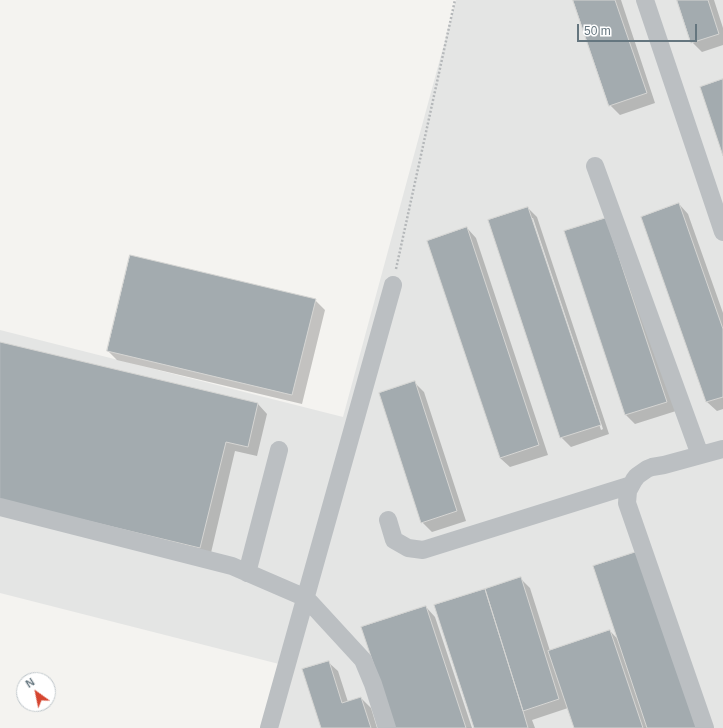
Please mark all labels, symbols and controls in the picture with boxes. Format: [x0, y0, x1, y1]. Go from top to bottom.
scale bar [579, 16, 699, 42]
text: 50 m [584, 24, 611, 38]
north arrow [16, 672, 56, 712]
text: N [23, 676, 37, 690]

